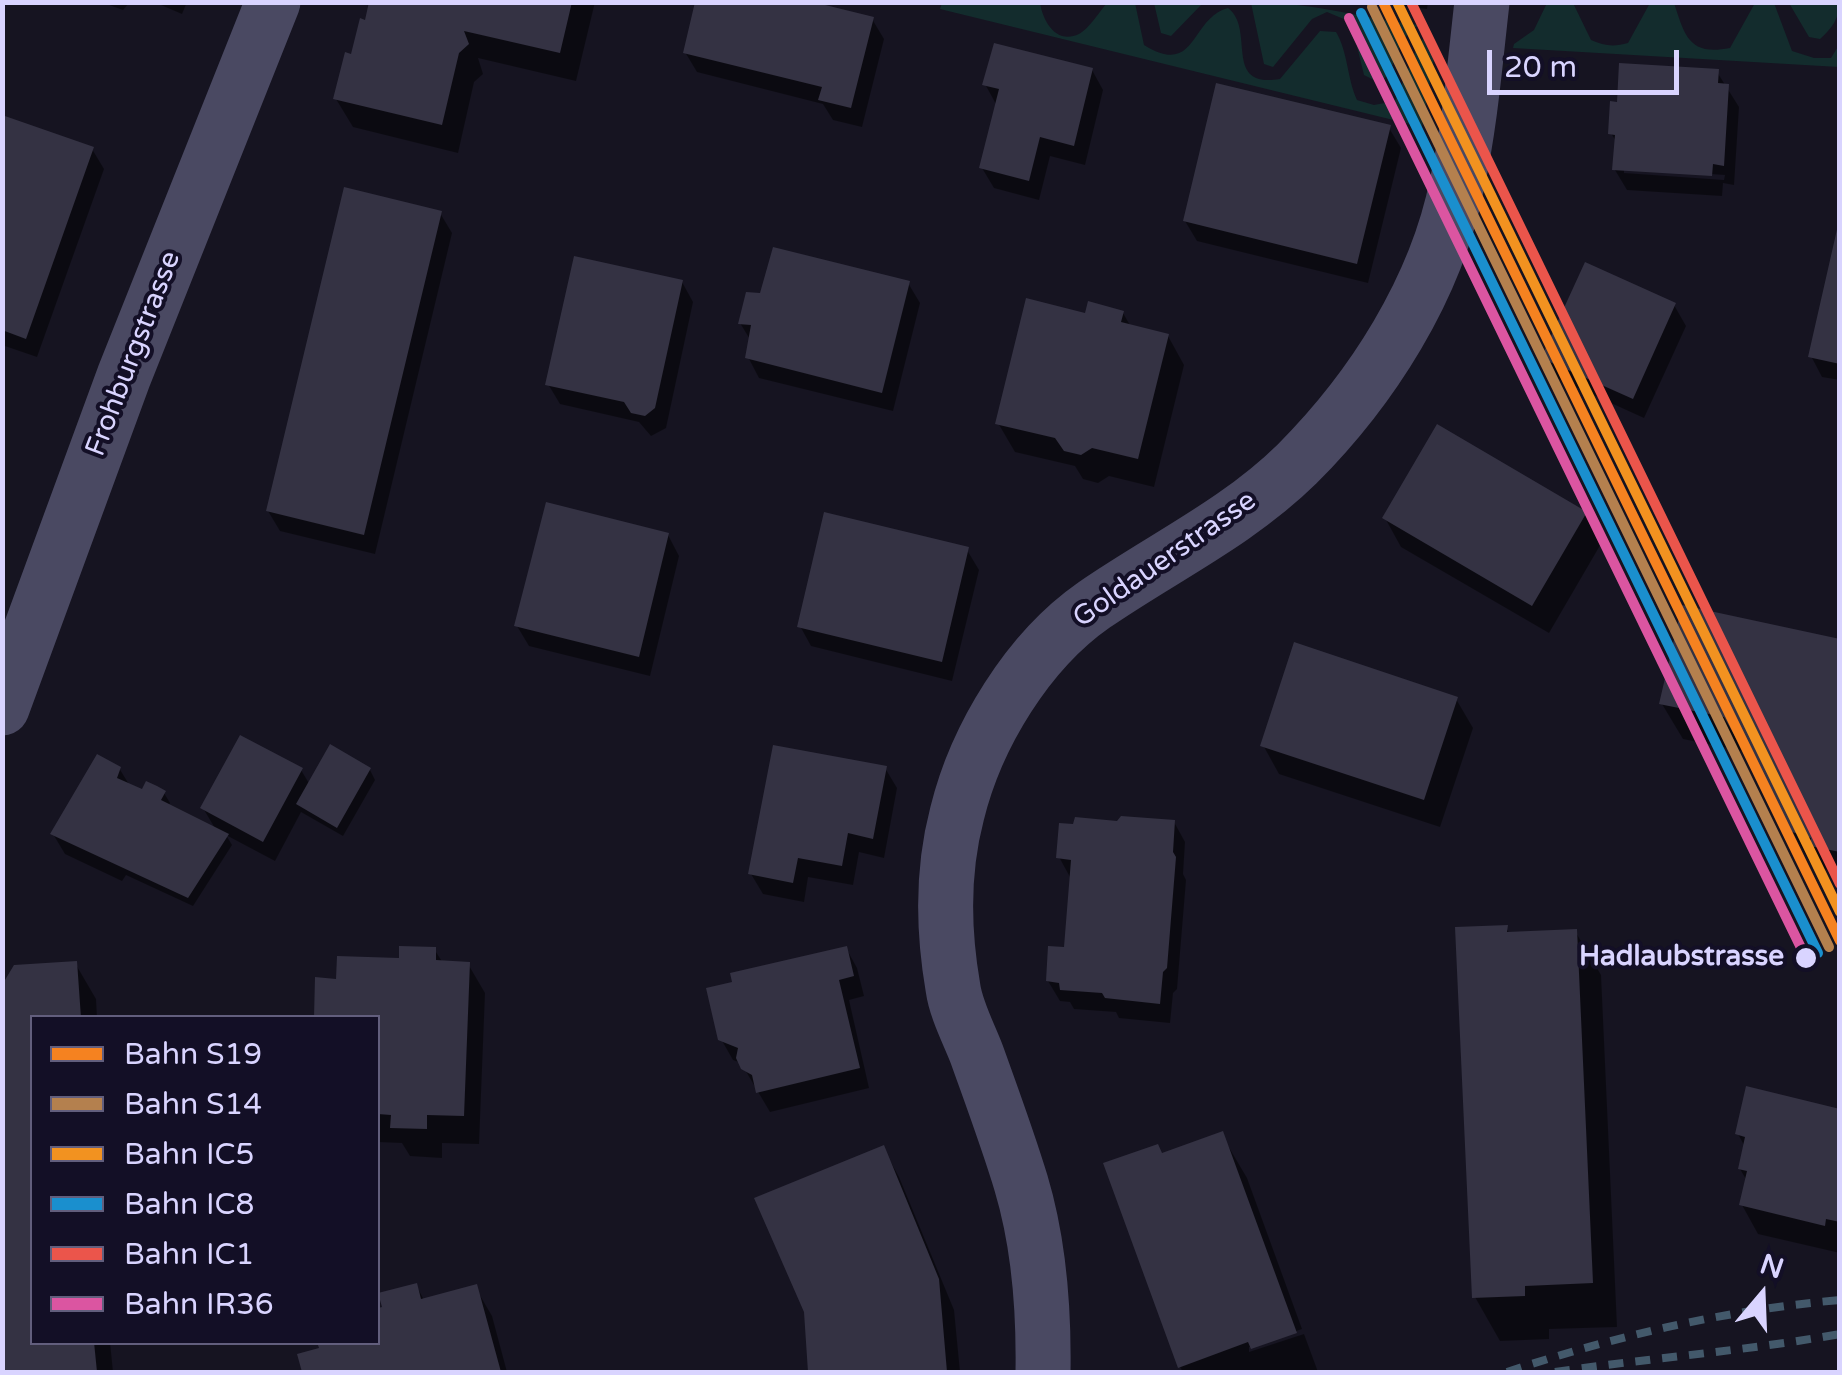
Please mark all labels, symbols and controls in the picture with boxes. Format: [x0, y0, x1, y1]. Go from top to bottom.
scale bar [1492, 30, 1684, 92]
text: 20 m [1504, 49, 1577, 86]
street label: Frohburgstrasse [80, 247, 188, 461]
street label: Goldauerstrasse [1067, 484, 1263, 636]
place label: Hadlaubstrasse [1579, 941, 1784, 975]
marker: Hadlaubstrasse [1793, 945, 1819, 971]
legend [30, 1015, 380, 1345]
text: Bahn S19 [124, 1036, 262, 1073]
text: Bahn S14 [124, 1086, 262, 1123]
text: Bahn IC5 [124, 1136, 254, 1173]
text: Bahn IC8 [124, 1186, 254, 1223]
text: Bahn IC1 [124, 1236, 254, 1273]
north arrow [1712, 1245, 1812, 1345]
text: N [1756, 1247, 1788, 1286]
text: Bahn IR36 [124, 1286, 274, 1323]

